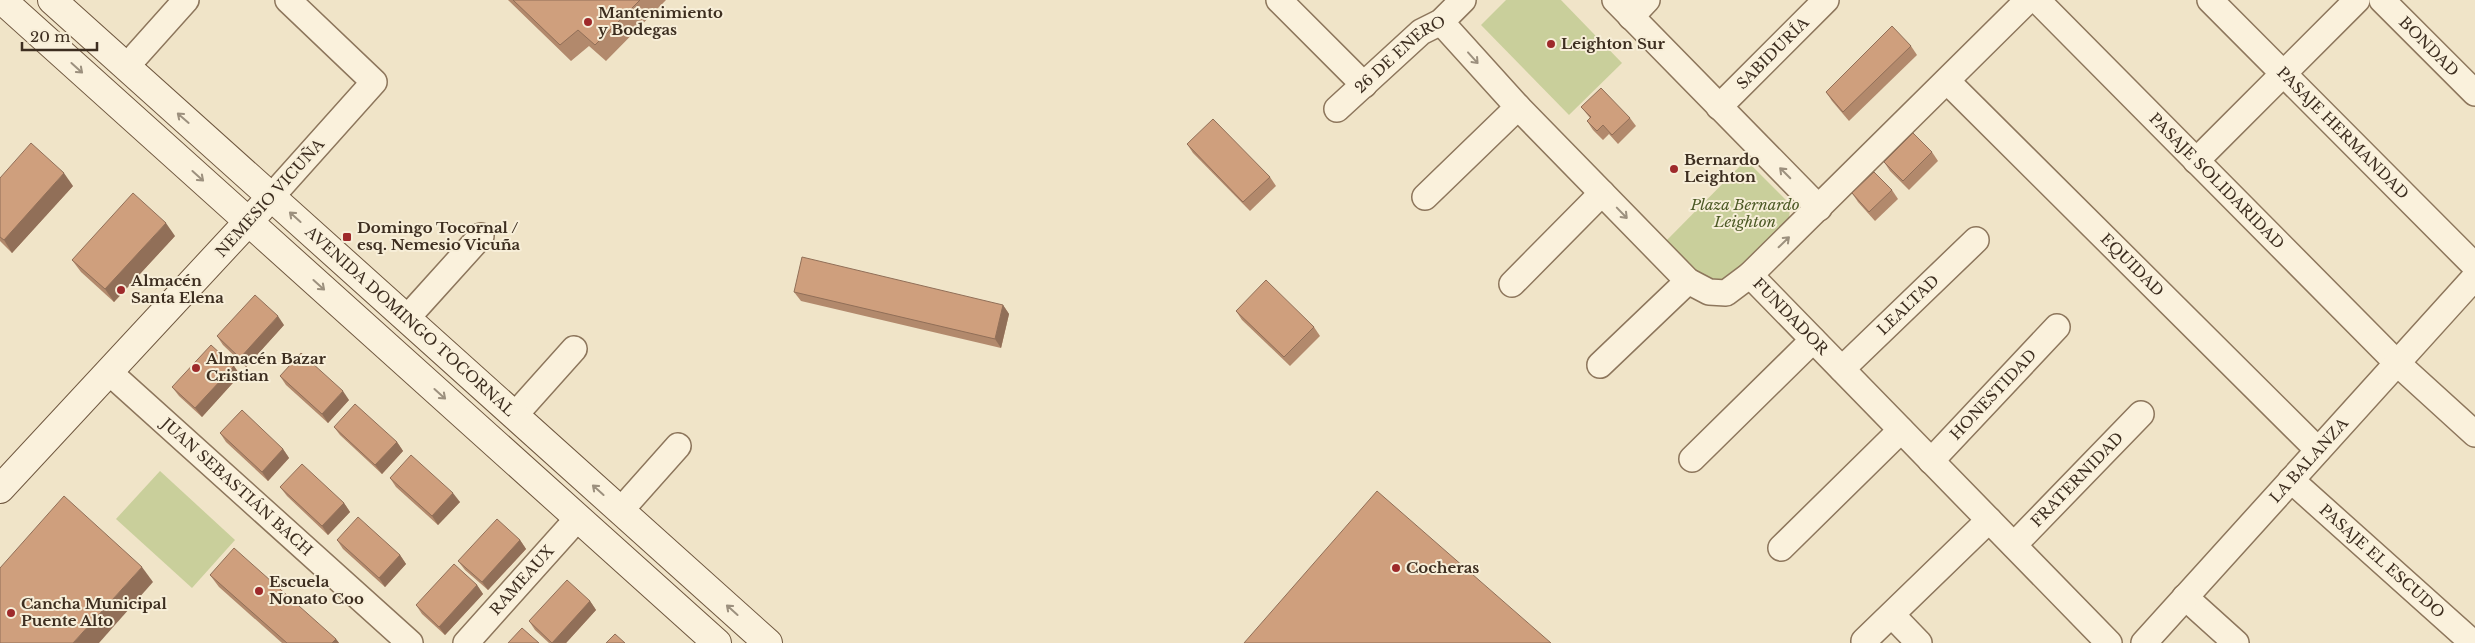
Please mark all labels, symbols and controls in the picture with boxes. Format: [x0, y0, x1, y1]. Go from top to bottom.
place label: Mantenimiento y Bodegas [598, 3, 723, 39]
street label: 26 DE ENERO [1351, 11, 1449, 97]
street label: BONDAD [2395, 12, 2463, 80]
street label: SABIDURÍA [1732, 13, 1813, 93]
marker: Mantenimiento y Bodegas [582, 16, 594, 28]
scale bar [22, 20, 98, 52]
text: 20 m [30, 27, 70, 46]
place label: Leighton Sur [1561, 34, 1665, 53]
marker: Leighton Sur [1545, 38, 1557, 50]
one-way arrow [1468, 51, 1479, 64]
one-way arrow [71, 62, 84, 74]
street label: PASAJE HERMANDAD [2273, 63, 2413, 203]
street label: PASAJE SOLIDARIDAD [2145, 109, 2288, 253]
one-way arrow [177, 112, 190, 123]
street label: NEMESIO VICUÑA [211, 134, 328, 261]
place label: Bernardo Leighton [1684, 150, 1760, 186]
marker: Bernardo Leighton [1668, 163, 1680, 175]
one-way arrow [1779, 168, 1791, 180]
one-way arrow [192, 171, 205, 182]
park label: Plaza Bernardo Leighton [1689, 195, 1800, 231]
one-way arrow [1616, 207, 1628, 220]
one-way arrow [289, 211, 302, 223]
place label: Domingo Tocornal / esq. Nemesio Vicuña [357, 218, 521, 254]
street label: AVENIDA DOMINGO TOCORNAL [301, 221, 519, 420]
street label: EQUIDAD [2097, 229, 2168, 300]
marker: Domingo Tocornal / esq. Nemesio Vicuña [341, 231, 353, 243]
one-way arrow [1778, 236, 1790, 248]
place label: Almacén Santa Elena [130, 271, 224, 307]
street label: LEALTAD [1873, 271, 1943, 339]
street label: FUNDADOR [1749, 274, 1833, 359]
one-way arrow [313, 279, 326, 291]
marker: Almacén Santa Elena [115, 284, 127, 296]
street label: HONESTIDAD [1946, 345, 2040, 444]
place label: Almacén Bazar Cristian [205, 349, 326, 385]
marker: Almacén Bazar Cristian [190, 362, 202, 374]
one-way arrow [433, 388, 446, 399]
street label: JUAN SEBASTIÁN BACH [156, 412, 317, 560]
street label: LA BALANZA [2265, 413, 2352, 507]
street label: FRATERNIDAD [2027, 428, 2127, 531]
one-way arrow [592, 484, 605, 496]
street label: PASAJE EL ESCUDO [2316, 500, 2449, 622]
street label: RAMEAUX [486, 541, 558, 619]
place label: Cocheras [1406, 558, 1479, 577]
marker: Cocheras [1390, 562, 1402, 574]
place label: Escuela Nonato Coo [269, 572, 364, 608]
marker: Escuela Nonato Coo [253, 585, 265, 597]
place label: Cancha Municipal Puente Alto [21, 594, 167, 630]
one-way arrow [726, 605, 739, 616]
marker: Cancha Municipal Puente Alto [5, 607, 17, 619]

